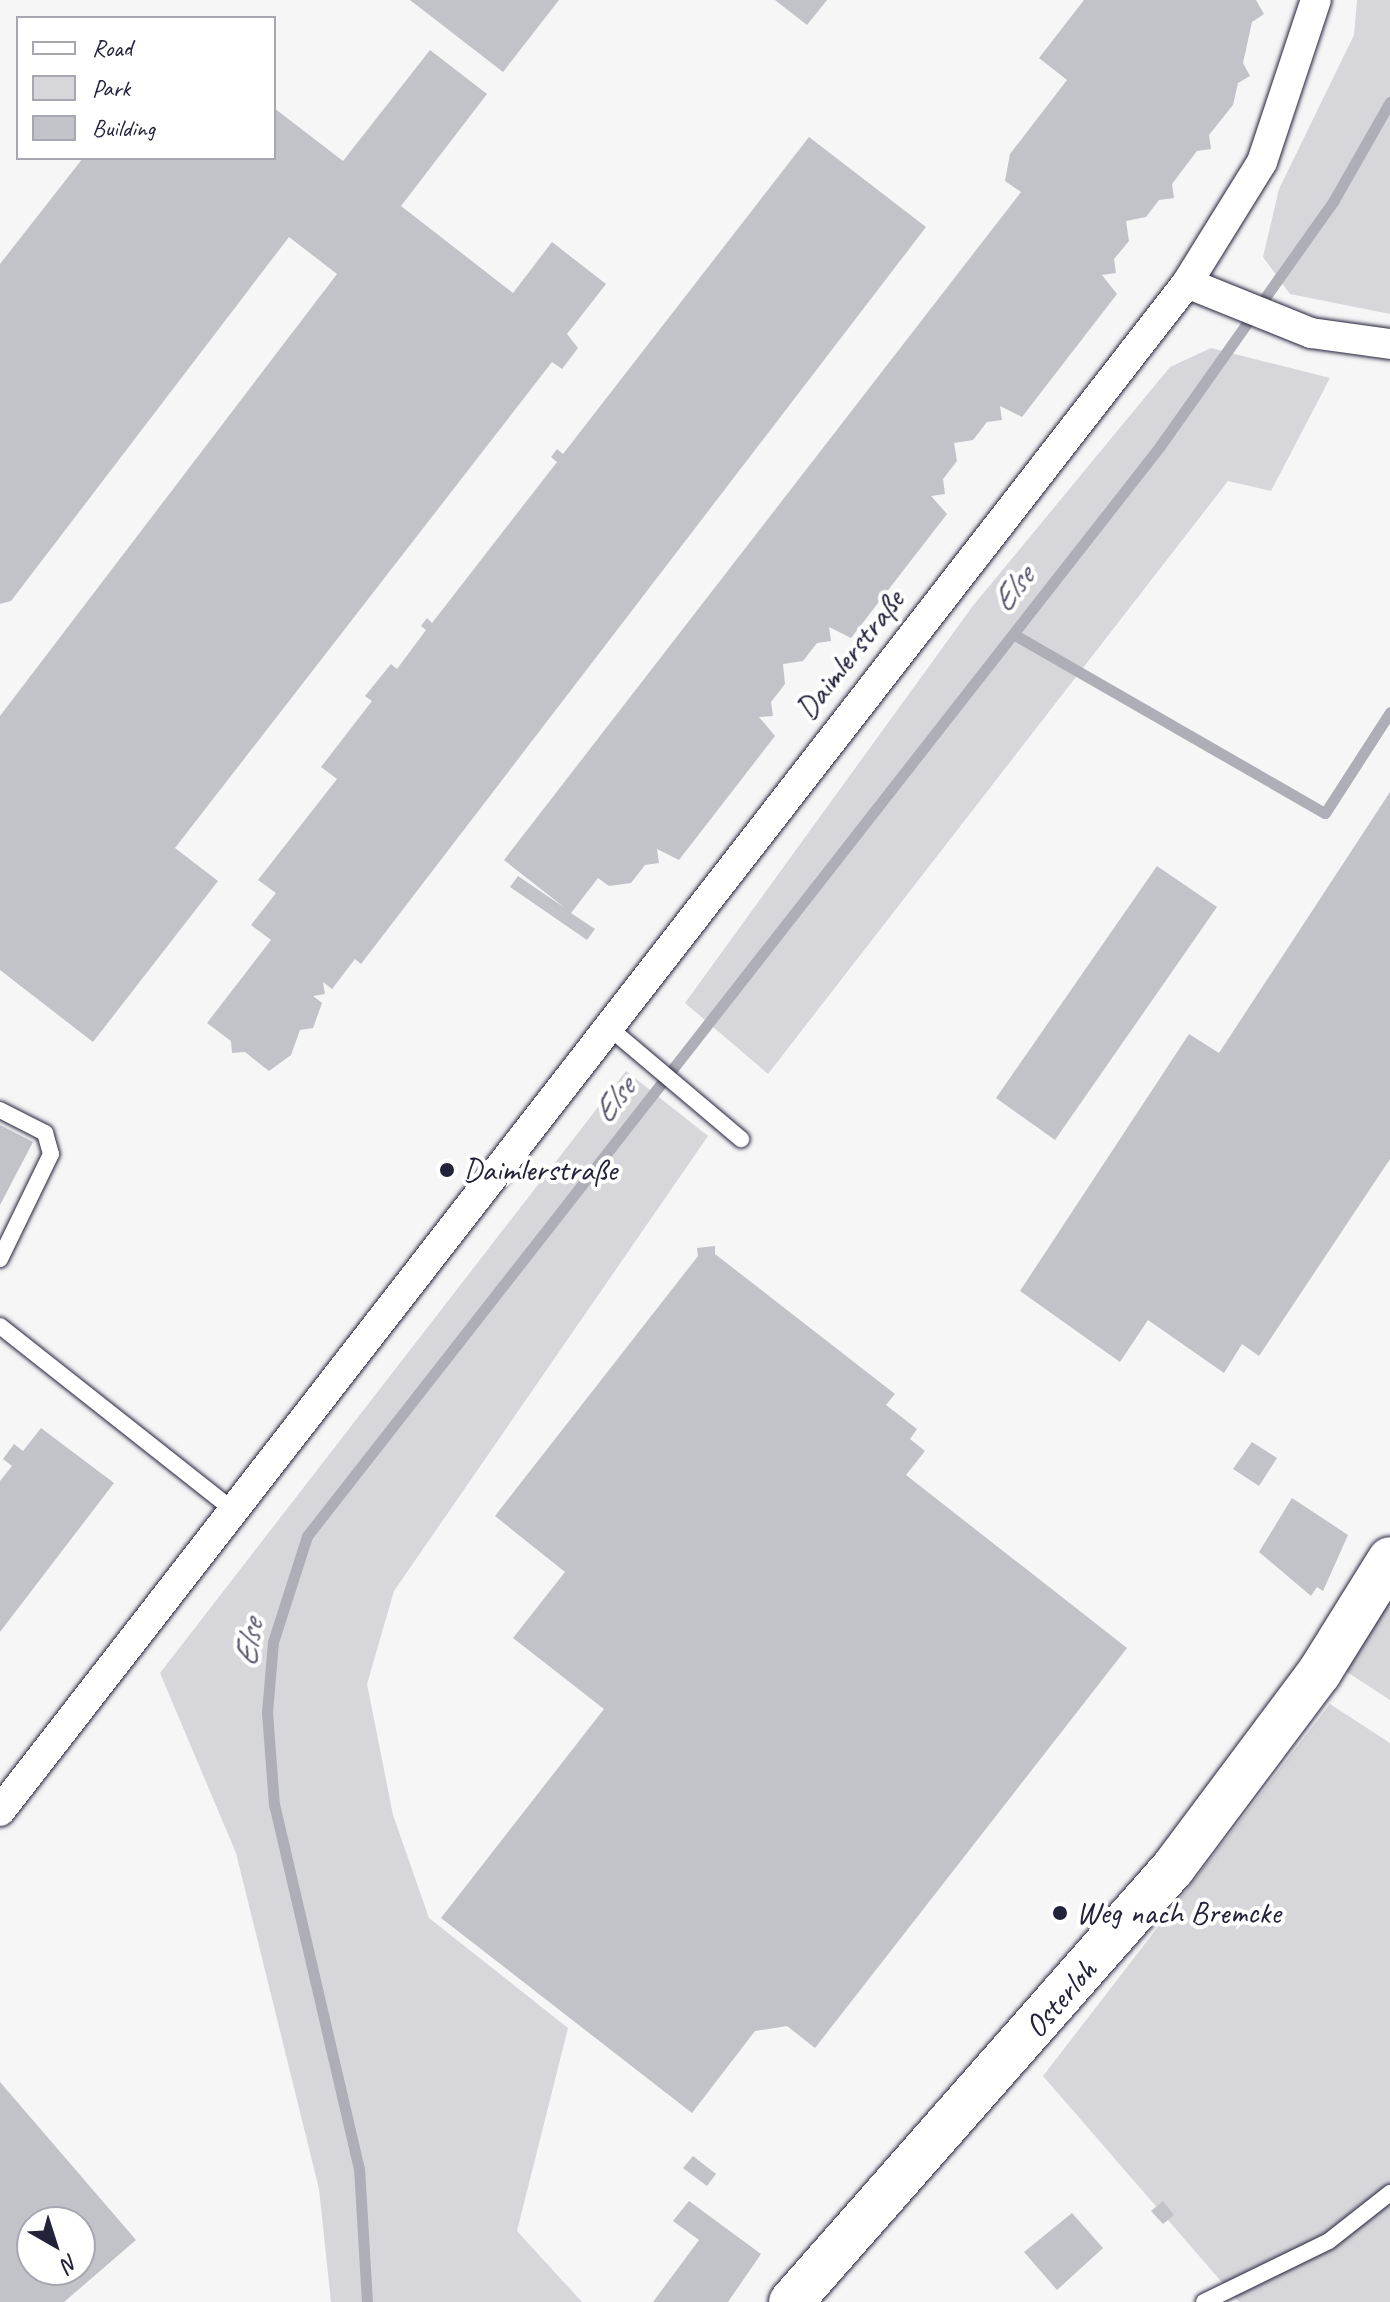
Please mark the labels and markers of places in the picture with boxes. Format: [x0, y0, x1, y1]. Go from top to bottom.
place label: Daimlerstraße [463, 1151, 617, 1189]
marker: Daimlerstraße [438, 1161, 456, 1179]
place label: Weg nach Bremcke [1076, 1894, 1283, 1932]
marker: Weg nach Bremcke [1051, 1904, 1069, 1922]

